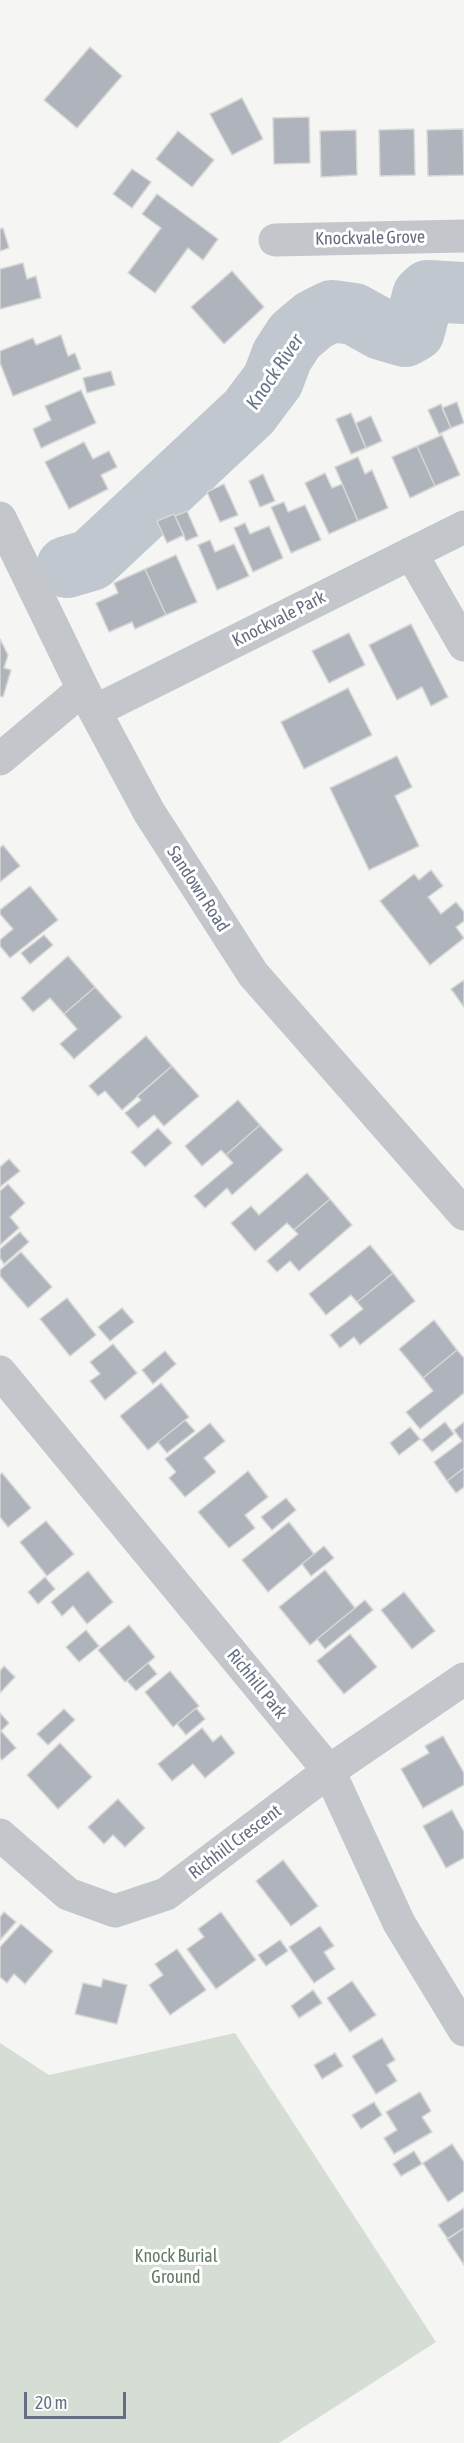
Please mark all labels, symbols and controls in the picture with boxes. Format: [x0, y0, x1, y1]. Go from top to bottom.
street label: Knockvale Grove [315, 226, 425, 250]
water label: Knock River [241, 330, 309, 414]
street label: Knockvale Park [229, 586, 329, 652]
street label: Sandown Road [162, 842, 234, 936]
street label: Richhill Park [222, 1645, 292, 1723]
street label: Richhill Crescent [185, 1800, 285, 1884]
park label: Knock Burial Ground [135, 2245, 217, 2288]
scale bar [27, 2380, 129, 2418]
text: 20 m [35, 2392, 67, 2413]

